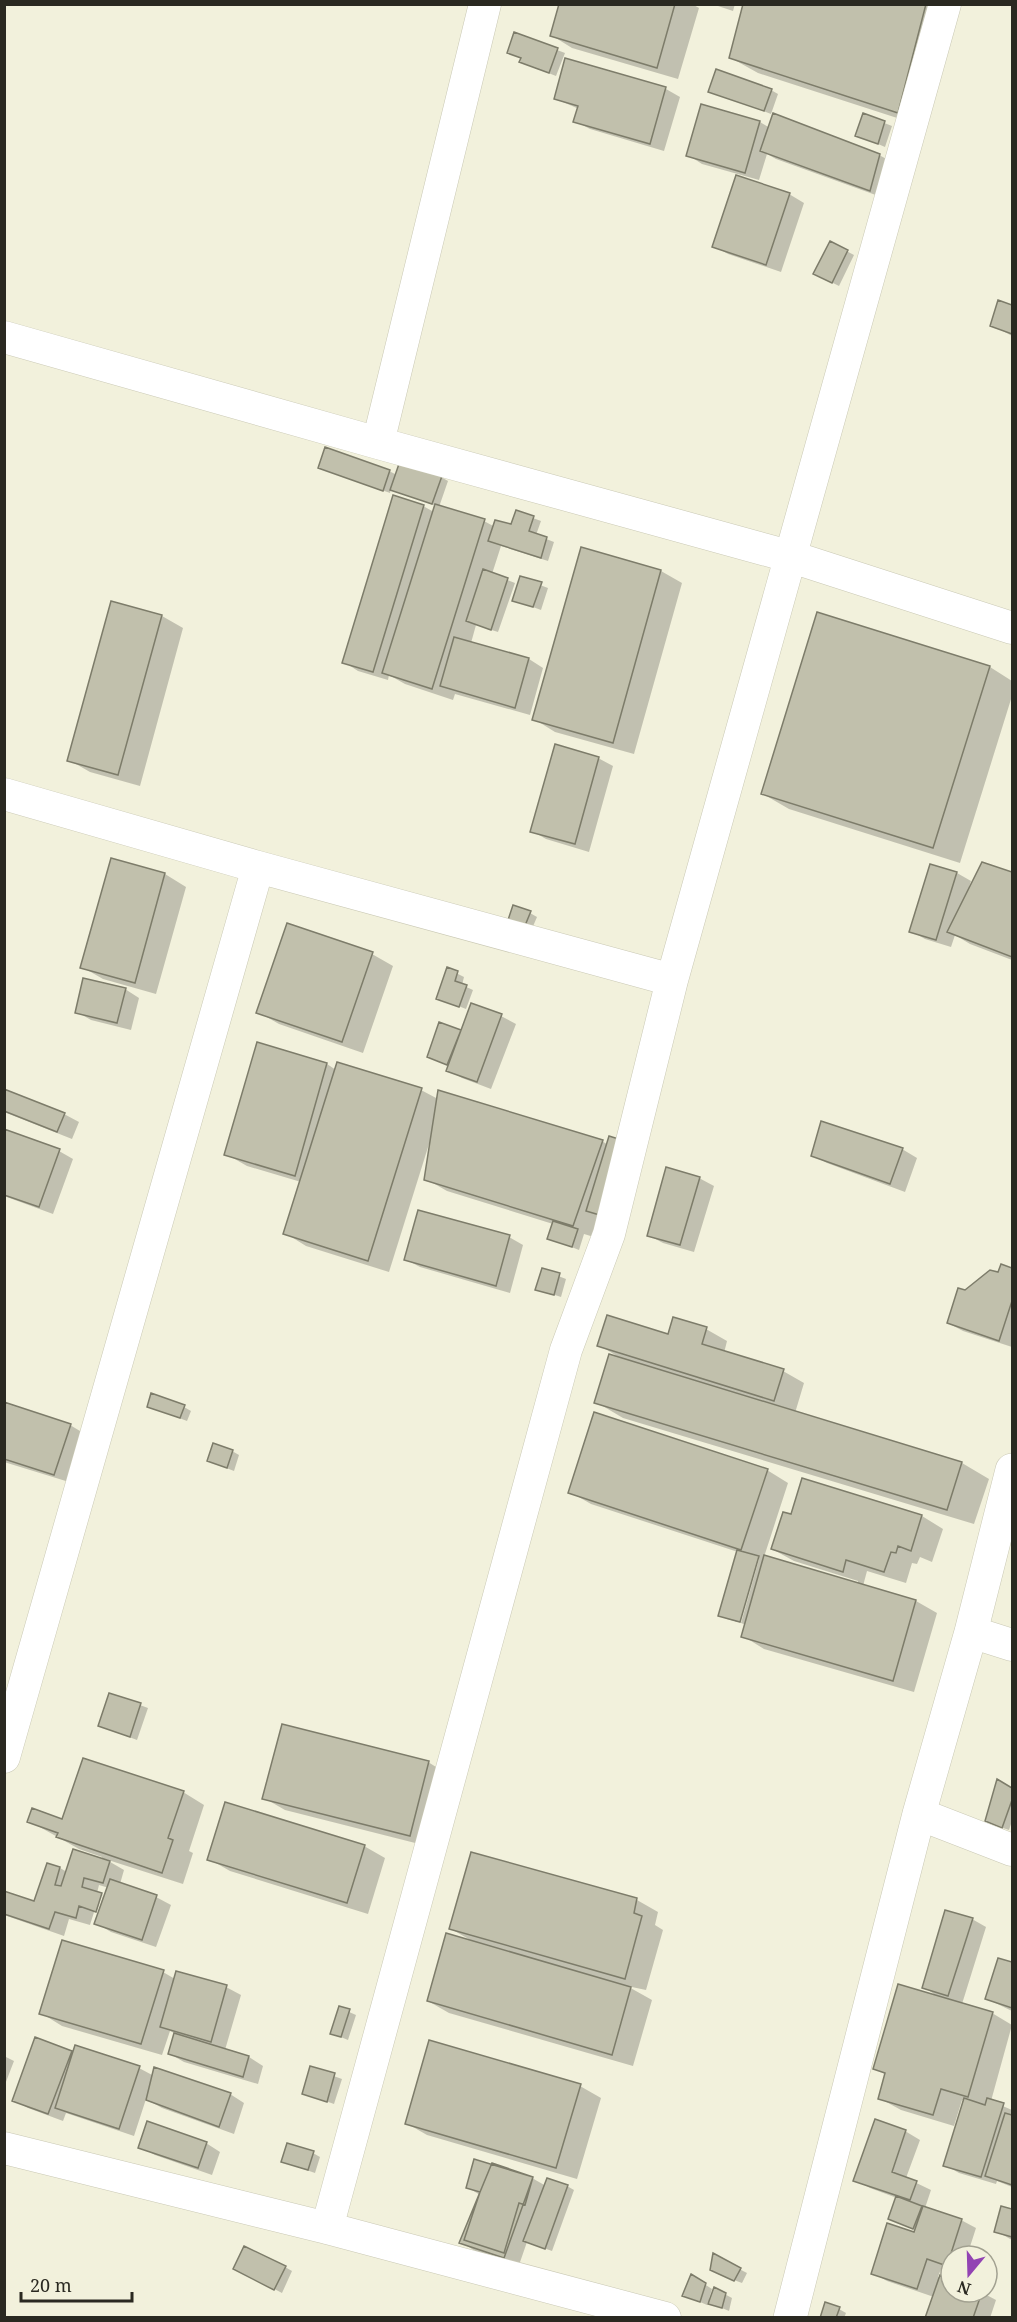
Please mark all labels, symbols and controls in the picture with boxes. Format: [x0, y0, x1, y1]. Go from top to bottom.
north arrow [939, 2244, 999, 2304]
scale bar [21, 2265, 132, 2303]
text: 20 m [30, 2273, 72, 2297]
text: N [954, 2276, 974, 2301]

